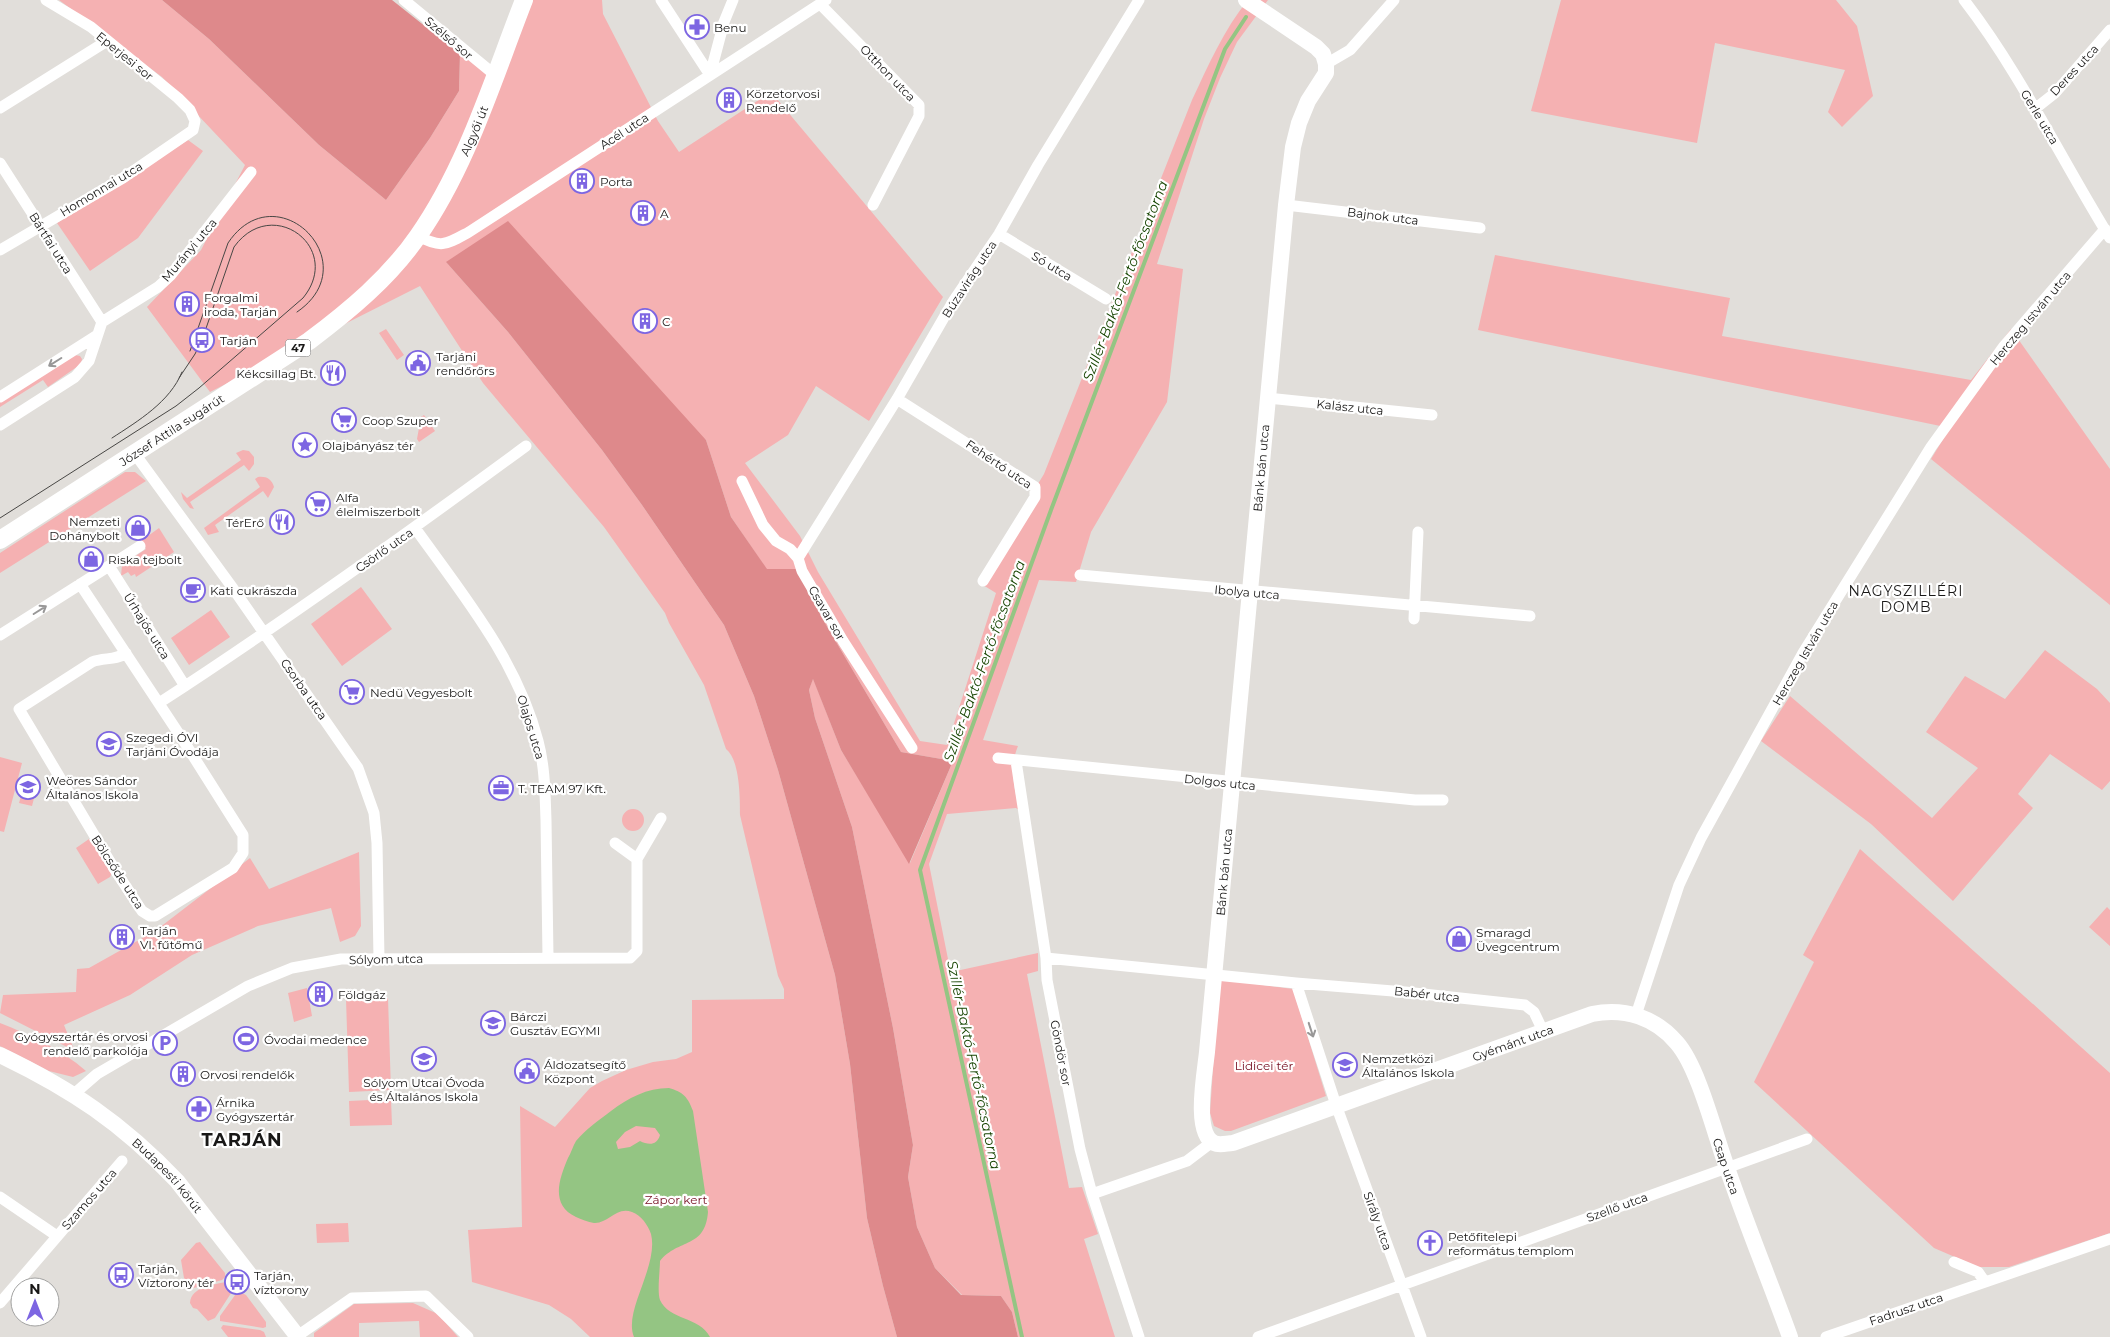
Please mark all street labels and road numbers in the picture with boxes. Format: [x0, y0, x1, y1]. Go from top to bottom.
street label: Szélső sor [422, 13, 476, 63]
street label: Eperjesi sor [93, 28, 157, 84]
street label: Otthon utca [857, 41, 919, 105]
street label: Deres utca [2046, 41, 2102, 99]
street label: Gerle utca [2018, 87, 2062, 147]
street label: Algyői út [456, 103, 491, 158]
street label: Acél utca [597, 110, 651, 152]
street label: Homonnai utca [57, 158, 145, 220]
street label: Bajnok utca [1346, 204, 1420, 228]
street label: Bártfai utca [26, 209, 76, 277]
street label: Murányi utca [158, 215, 220, 285]
street label: Búzavirág utca [938, 237, 1000, 321]
street label: Só utca [1029, 248, 1075, 284]
street label: Herczeg István utca [1986, 268, 2074, 368]
road number: 47 [286, 339, 310, 356]
street label: József Attila sugárút [115, 390, 227, 469]
street label: Kalász utca [1316, 396, 1384, 418]
street label: Bánk bán utca [1250, 424, 1272, 512]
street label: Fehértó utca [963, 436, 1035, 492]
street label: Csörlő utca [352, 525, 416, 575]
street label: Ibolya utca [1214, 582, 1280, 602]
street label: Csavar sor [805, 583, 849, 643]
street label: Űrhajós utca [121, 590, 173, 662]
street label: Herczeg István utca [1769, 598, 1841, 708]
street label: Csorba utca [277, 656, 331, 722]
street label: Olajos utca [514, 693, 548, 761]
street label: Dolgos utca [1183, 771, 1257, 793]
street label: Bánk bán utca [1213, 828, 1235, 916]
street label: Bölcsőde utca [89, 832, 147, 912]
street label: Sólyom utca [349, 951, 423, 967]
street label: Babér utca [1393, 983, 1461, 1005]
street label: Göndör sor [1047, 1019, 1075, 1087]
street label: Gyémánt utca [1470, 1021, 1555, 1064]
street label: Budapesti körút [129, 1134, 206, 1216]
street label: Csap utca [1710, 1136, 1743, 1196]
street label: Szamos utca [58, 1165, 120, 1233]
street label: Szellő utca [1584, 1189, 1650, 1225]
street label: Sirály utca [1360, 1190, 1396, 1252]
street label: Fadrusz utca [1867, 1289, 1945, 1329]

